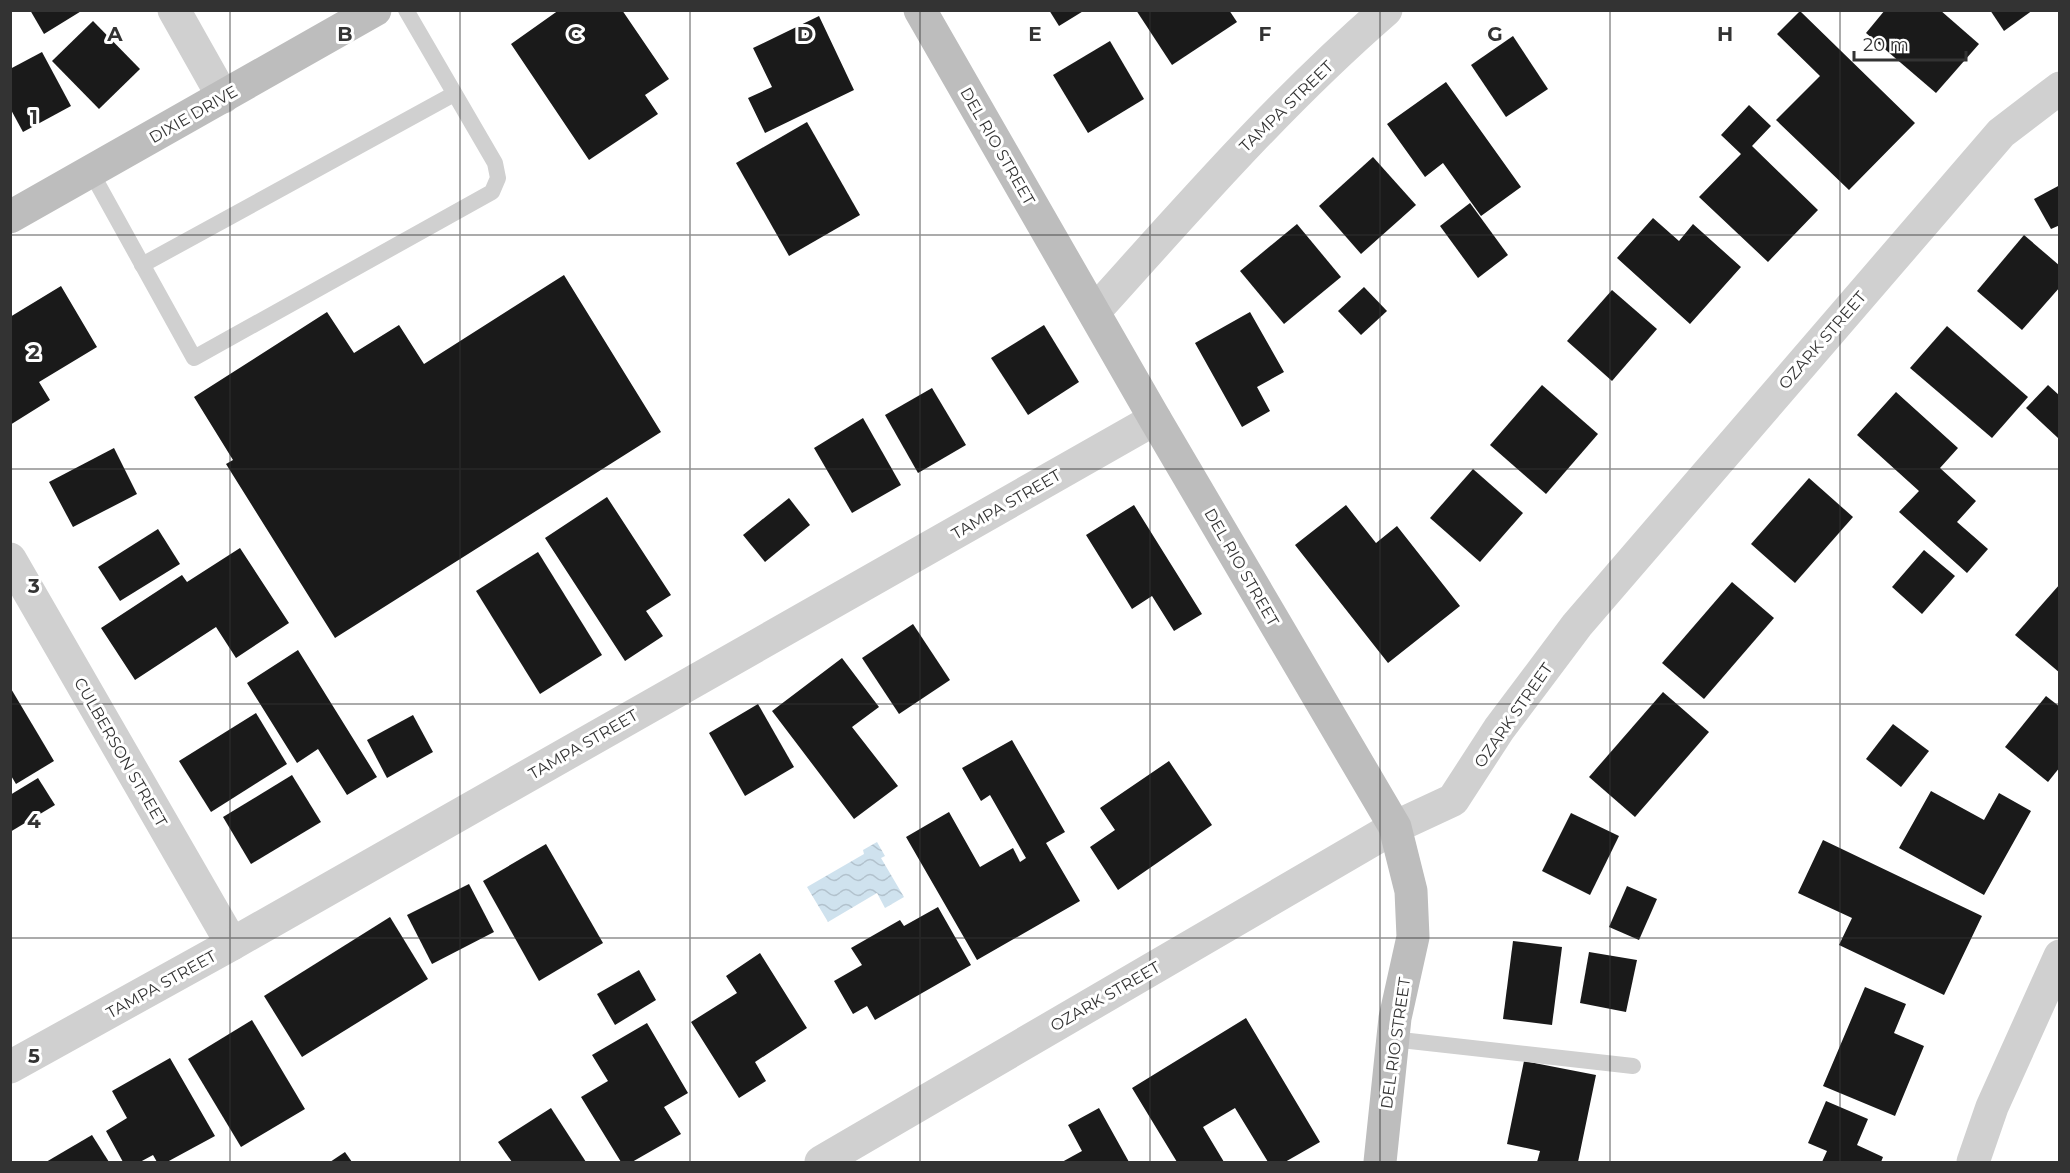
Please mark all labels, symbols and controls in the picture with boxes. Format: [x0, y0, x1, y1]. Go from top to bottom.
text: A [106, 22, 123, 46]
text: B [337, 22, 353, 46]
text: C [568, 22, 583, 46]
text: D [797, 22, 813, 46]
text: E [1028, 22, 1042, 46]
text: F [1259, 22, 1272, 46]
text: G [1487, 22, 1503, 46]
text: H [1717, 22, 1733, 46]
scale bar [1854, 24, 1966, 62]
text: 20 m [1863, 34, 1909, 56]
street label: TAMPA STREET [1236, 56, 1338, 156]
street label: DIXIE DRIVE [146, 82, 241, 147]
street label: DEL RIO STREET [956, 84, 1039, 209]
text: 1 [30, 105, 38, 129]
street label: OZARK STREET [1775, 287, 1871, 393]
text: 2 [28, 340, 40, 364]
street label: TAMPA STREET [948, 465, 1065, 543]
street label: DEL RIO STREET [1200, 505, 1283, 630]
text: 3 [27, 574, 40, 598]
street label: OZARK STREET [1470, 659, 1557, 771]
street label: CULBERSON STREET [70, 674, 172, 831]
street label: TAMPA STREET [525, 705, 642, 783]
text: 4 [27, 809, 41, 833]
street label: TAMPA STREET [103, 946, 220, 1023]
street label: OZARK STREET [1047, 957, 1164, 1035]
street label: DEL RIO STREET [1377, 975, 1414, 1110]
text: 5 [28, 1044, 40, 1068]

